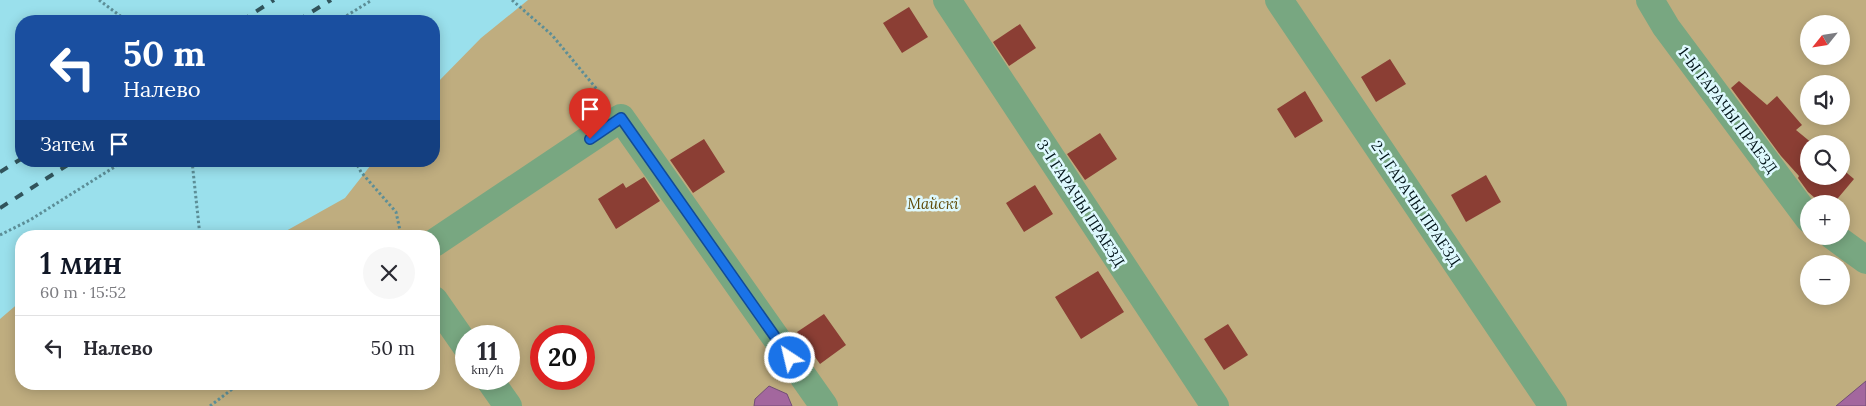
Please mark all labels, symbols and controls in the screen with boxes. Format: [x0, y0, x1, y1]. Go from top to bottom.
north arrow [1800, 15, 1850, 65]
map controls [1800, 15, 1850, 305]
text: 50 m [123, 31, 206, 76]
icon: left [40, 35, 105, 100]
street label: 1-Ы ГАРАЧЫ ПРАЕЗД [1674, 43, 1782, 177]
text: Налево [123, 75, 201, 103]
button: sound [1800, 75, 1850, 125]
pin [569, 88, 611, 139]
icon: arrive [576, 95, 604, 123]
icon: arrive [105, 130, 133, 158]
text: Затем [40, 132, 95, 156]
button: search [1800, 135, 1850, 185]
street label: 3-І ГАРАЧЫ ПРАЕЗД [1033, 136, 1129, 270]
street label: 2-І ГАРАЧЫ ПРАЕЗД [1367, 137, 1465, 269]
park label: Майскі [907, 194, 959, 213]
button: + [1800, 195, 1850, 245]
text: 1 мин [40, 244, 122, 282]
button: close [363, 247, 415, 299]
button: − [1800, 255, 1850, 305]
text: 60 m · 15:52 [40, 282, 126, 302]
speed limit sign: 20 [530, 325, 595, 390]
position arrow [763, 331, 815, 383]
icon: left [40, 334, 68, 362]
text: 11 [477, 335, 498, 367]
text: Налево [83, 336, 153, 360]
text: 50 m [371, 336, 415, 360]
text: km/h [471, 362, 504, 377]

